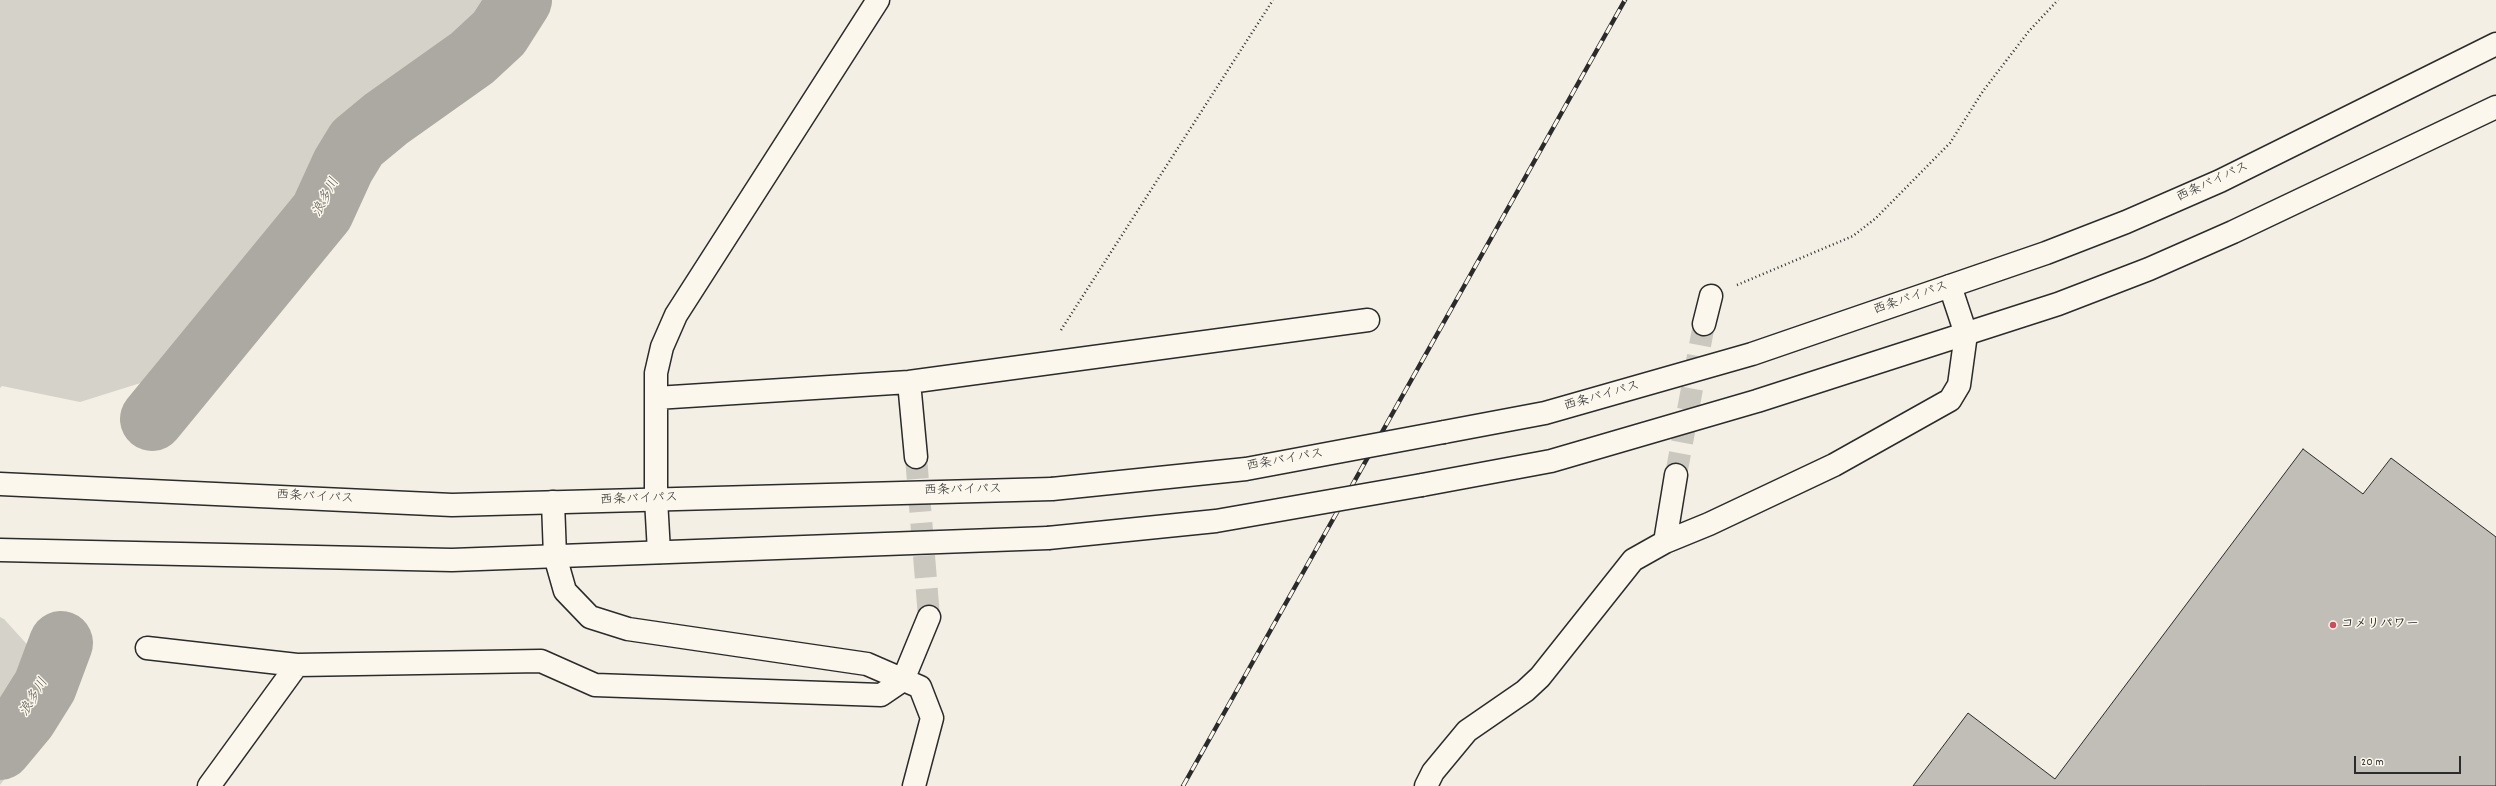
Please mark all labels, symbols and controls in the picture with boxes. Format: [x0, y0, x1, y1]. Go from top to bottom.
street label: 西条バイパス [2174, 159, 2252, 207]
water label: 浪多川 [310, 176, 344, 220]
street label: 西条バイパス [1872, 279, 1950, 319]
street label: 西条バイパス [1562, 379, 1642, 415]
street label: 西条バイパス [1245, 447, 1325, 475]
street label: 西条バイパス [924, 483, 1002, 499]
street label: 西条バイパス [276, 488, 354, 508]
street label: 西条バイパス [600, 491, 678, 509]
place label: コメリパワー [2341, 617, 2419, 633]
marker: コメリパワー [2328, 620, 2338, 630]
water label: 浪多川 [17, 676, 53, 720]
scale bar [2356, 748, 2463, 774]
text: 20 m [2361, 754, 2384, 771]

